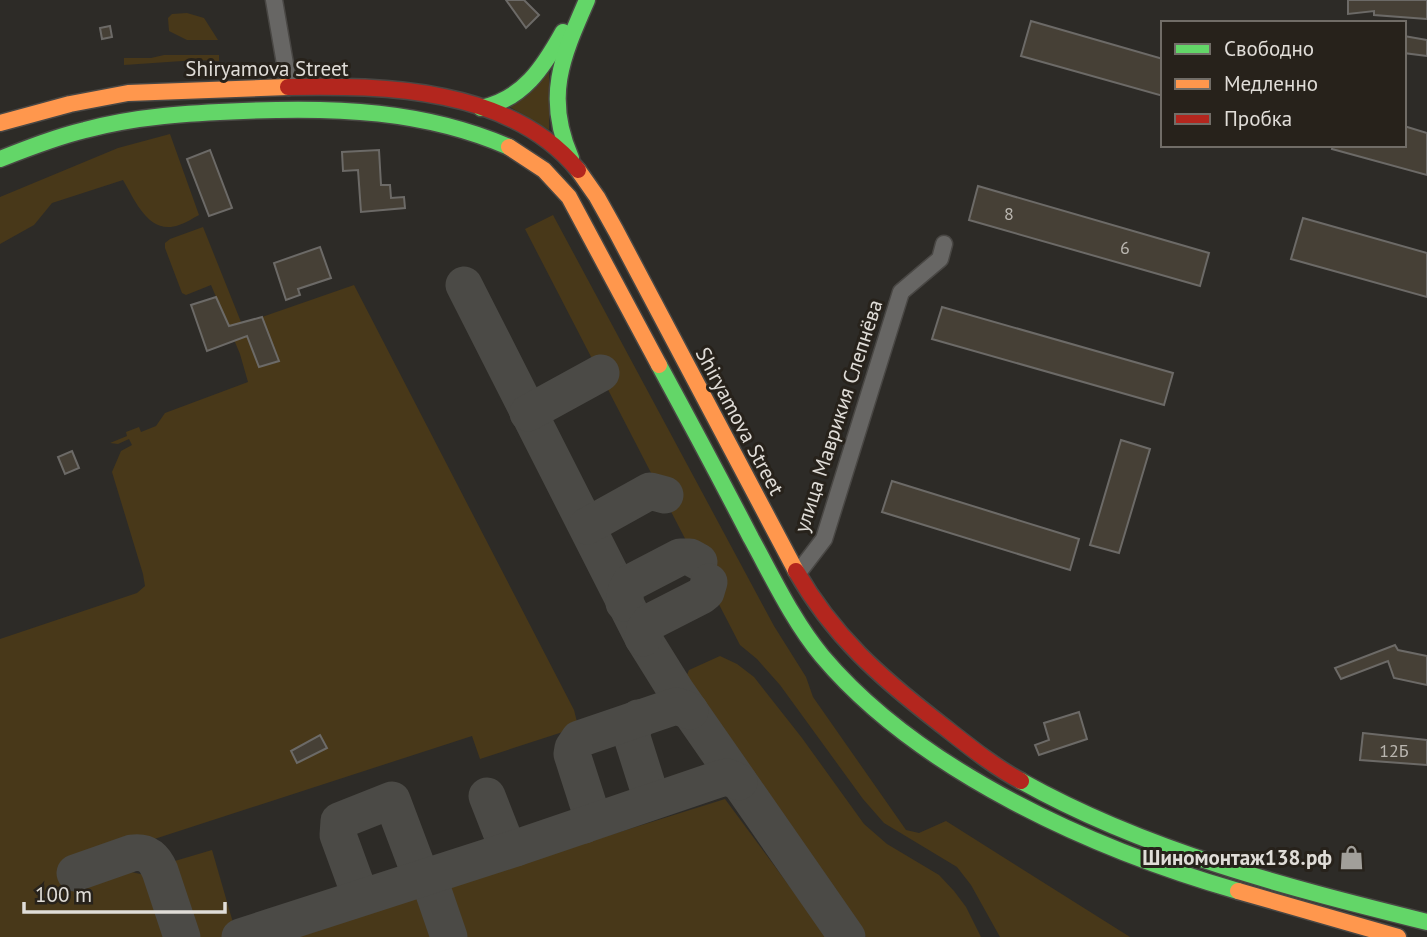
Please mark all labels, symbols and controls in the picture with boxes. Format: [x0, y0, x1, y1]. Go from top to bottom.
legend [1161, 21, 1406, 147]
text: Свободно [1224, 35, 1314, 62]
street label: Shiryamova Street [185, 55, 349, 82]
text: Медленно [1224, 70, 1318, 97]
text: Пробка [1224, 105, 1292, 132]
house number: 8 [1004, 202, 1014, 225]
house number: 6 [1120, 236, 1130, 259]
street label: улица Маврикия Слепнёва [788, 296, 888, 536]
street label: Shiryamova Street [690, 343, 790, 499]
house number: 12Б [1379, 739, 1409, 762]
shop icon: Шиномонтаж138.рф [1338, 843, 1366, 871]
place label: Шиномонтаж138.рф [1142, 844, 1332, 871]
scale bar [24, 870, 226, 914]
text: 100 m [35, 881, 92, 908]

